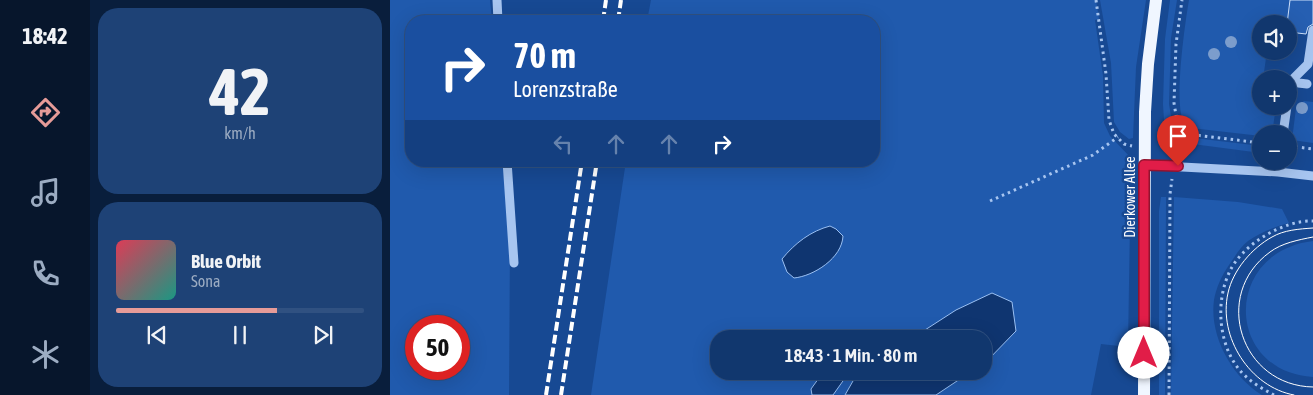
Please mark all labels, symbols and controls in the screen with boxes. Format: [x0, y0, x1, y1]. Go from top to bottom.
map controls [1252, 15, 1297, 170]
button: sound [1252, 15, 1297, 60]
text: 18:42 [22, 23, 68, 49]
icon: right [430, 35, 495, 100]
text: 70 m [513, 35, 576, 75]
text: 42 [209, 54, 271, 129]
button: + [1252, 70, 1297, 115]
text: Lorenzstraße [513, 76, 618, 102]
icon: directions [28, 95, 63, 130]
pin [1157, 115, 1199, 166]
icon: arrive [1164, 122, 1192, 150]
text: km/h [224, 124, 256, 142]
button: − [1252, 125, 1297, 170]
icon: left [549, 130, 577, 158]
icon: ahead [602, 130, 630, 158]
icon: ahead [655, 130, 683, 158]
icon: right [708, 130, 736, 158]
street label: Dierkower Allee [1122, 156, 1138, 238]
icon: music [28, 175, 63, 210]
text: Blue Orbit [191, 250, 261, 272]
icon: phone [28, 256, 63, 291]
text: Sona [191, 272, 220, 290]
speed limit sign: 50 [405, 315, 470, 380]
icon: previous [143, 321, 171, 349]
icon: pause [226, 321, 254, 349]
icon: next [309, 321, 337, 349]
position arrow [1117, 326, 1169, 378]
icon: climate [28, 337, 63, 372]
text: 18:43 · 1 Min. · 80 m [784, 344, 918, 366]

